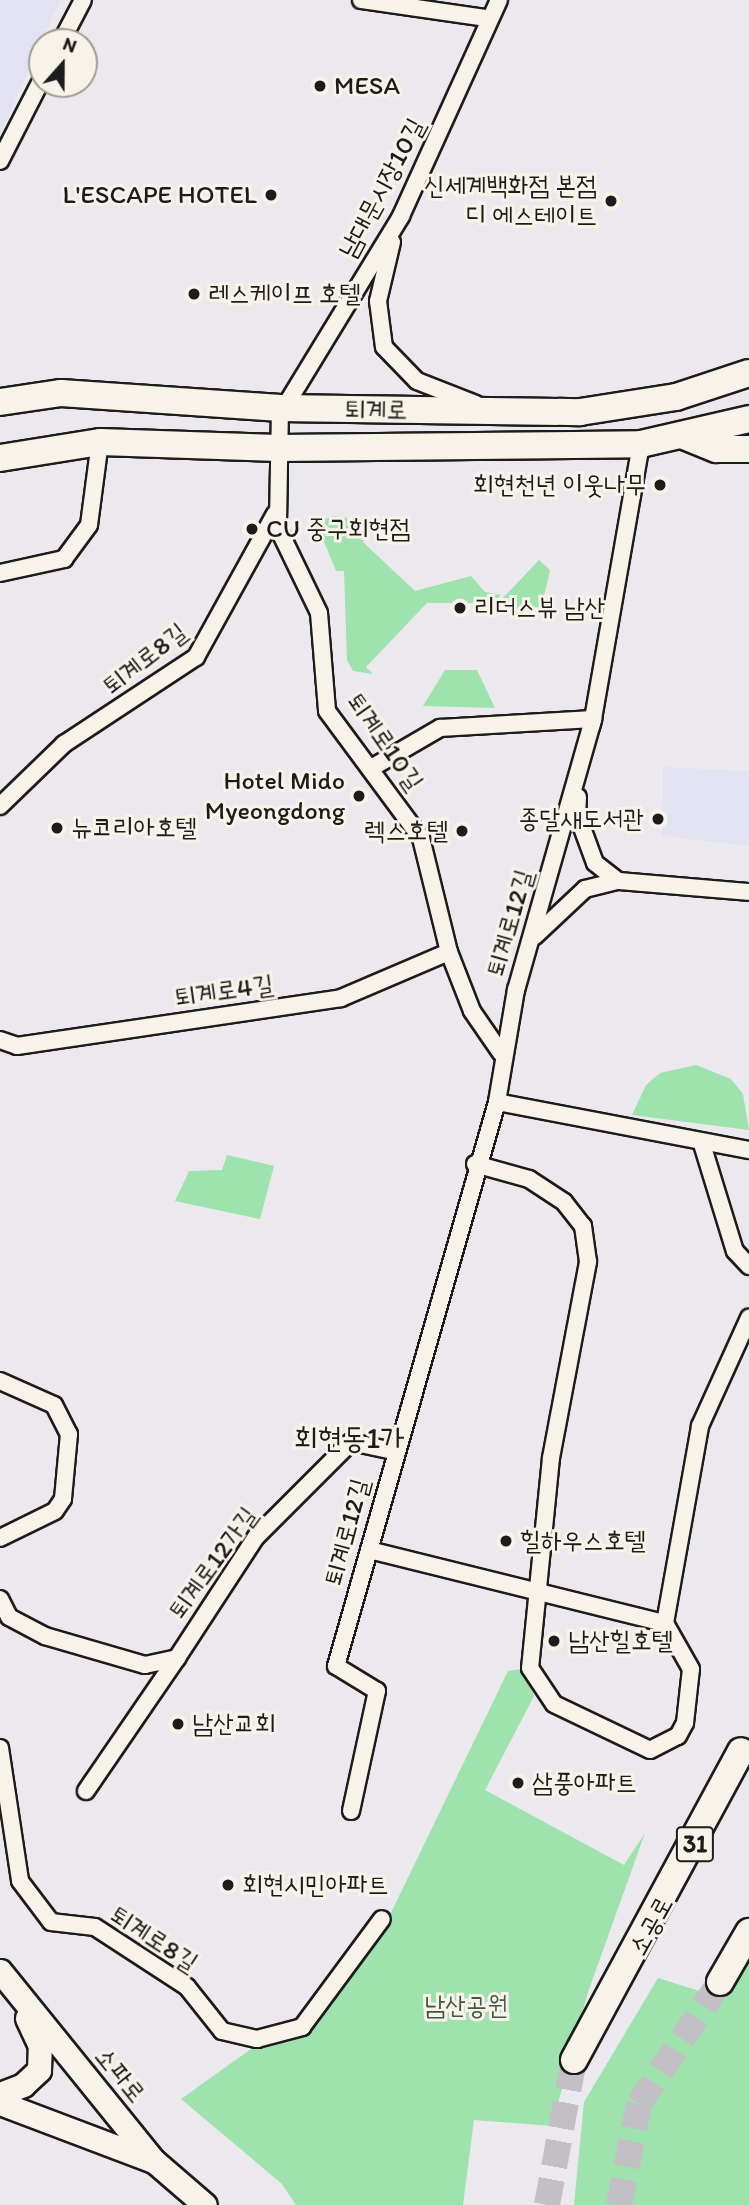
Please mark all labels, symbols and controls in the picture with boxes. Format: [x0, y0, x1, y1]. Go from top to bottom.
north arrow [28, 28, 98, 98]
text: N [60, 32, 80, 58]
place label: MESA [334, 70, 400, 102]
marker: MESA [312, 78, 328, 94]
street label: 남대문시장10길 [332, 113, 432, 263]
place label: 신세계백화점 본점 디 에스테이트 [424, 170, 597, 232]
place label: L'ESCAPE HOTEL [62, 179, 257, 211]
marker: L'ESCAPE HOTEL [263, 187, 279, 203]
marker: 신세계백화점 본점 디 에스테이트 [603, 193, 619, 209]
place label: 레스케이프 호텔 [208, 278, 360, 310]
marker: 레스케이프 호텔 [186, 286, 202, 302]
street label: 퇴계로 [344, 394, 408, 426]
place label: 회현천년 이웃나무 [473, 469, 646, 501]
marker: 회현천년 이웃나무 [652, 477, 668, 493]
place label: CU 중구회현점 [266, 513, 410, 545]
marker: CU 중구회현점 [244, 521, 260, 537]
place label: 리더스뷰 남산 [474, 592, 605, 624]
marker: 리더스뷰 남산 [452, 600, 468, 616]
street label: 퇴계로8길 [97, 617, 193, 701]
street label: 퇴계로10길 [340, 687, 430, 797]
place label: Hotel Mido Myeongdong [205, 765, 345, 826]
marker: Hotel Mido Myeongdong [351, 788, 367, 804]
place label: 종달새도서관 [518, 803, 644, 835]
marker: 종달새도서관 [650, 811, 666, 827]
place label: 뉴코리아호텔 [71, 812, 197, 844]
place label: 렉스호텔 [364, 815, 448, 847]
marker: 뉴코리아호텔 [49, 820, 65, 836]
marker: 렉스호텔 [454, 823, 470, 839]
street label: 퇴계로12길 [480, 866, 540, 980]
street label: 퇴계로4길 [173, 969, 275, 1013]
district label: 회현동1가 [294, 1420, 404, 1456]
street label: 퇴계로12길 [318, 1475, 376, 1589]
street label: 퇴계로12가길 [162, 1501, 264, 1625]
place label: 힐하우스호텔 [520, 1525, 646, 1557]
marker: 힐하우스호텔 [498, 1533, 514, 1549]
place label: 남산힐호텔 [568, 1625, 673, 1657]
marker: 남산힐호텔 [546, 1633, 562, 1649]
place label: 남산교회 [192, 1708, 276, 1740]
marker: 남산교회 [170, 1716, 186, 1732]
place label: 삼풍아파트 [532, 1767, 637, 1799]
marker: 삼풍아파트 [510, 1775, 526, 1791]
road number: 31 [676, 1824, 714, 1865]
place label: 회현시민아파트 [242, 1869, 388, 1901]
marker: 회현시민아파트 [220, 1877, 236, 1893]
street label: 소공로 [622, 1891, 680, 1961]
street label: 퇴계로8길 [104, 1899, 204, 1979]
park label: 남산공원 [424, 1990, 508, 2022]
street label: 소파로 [88, 2041, 152, 2109]

